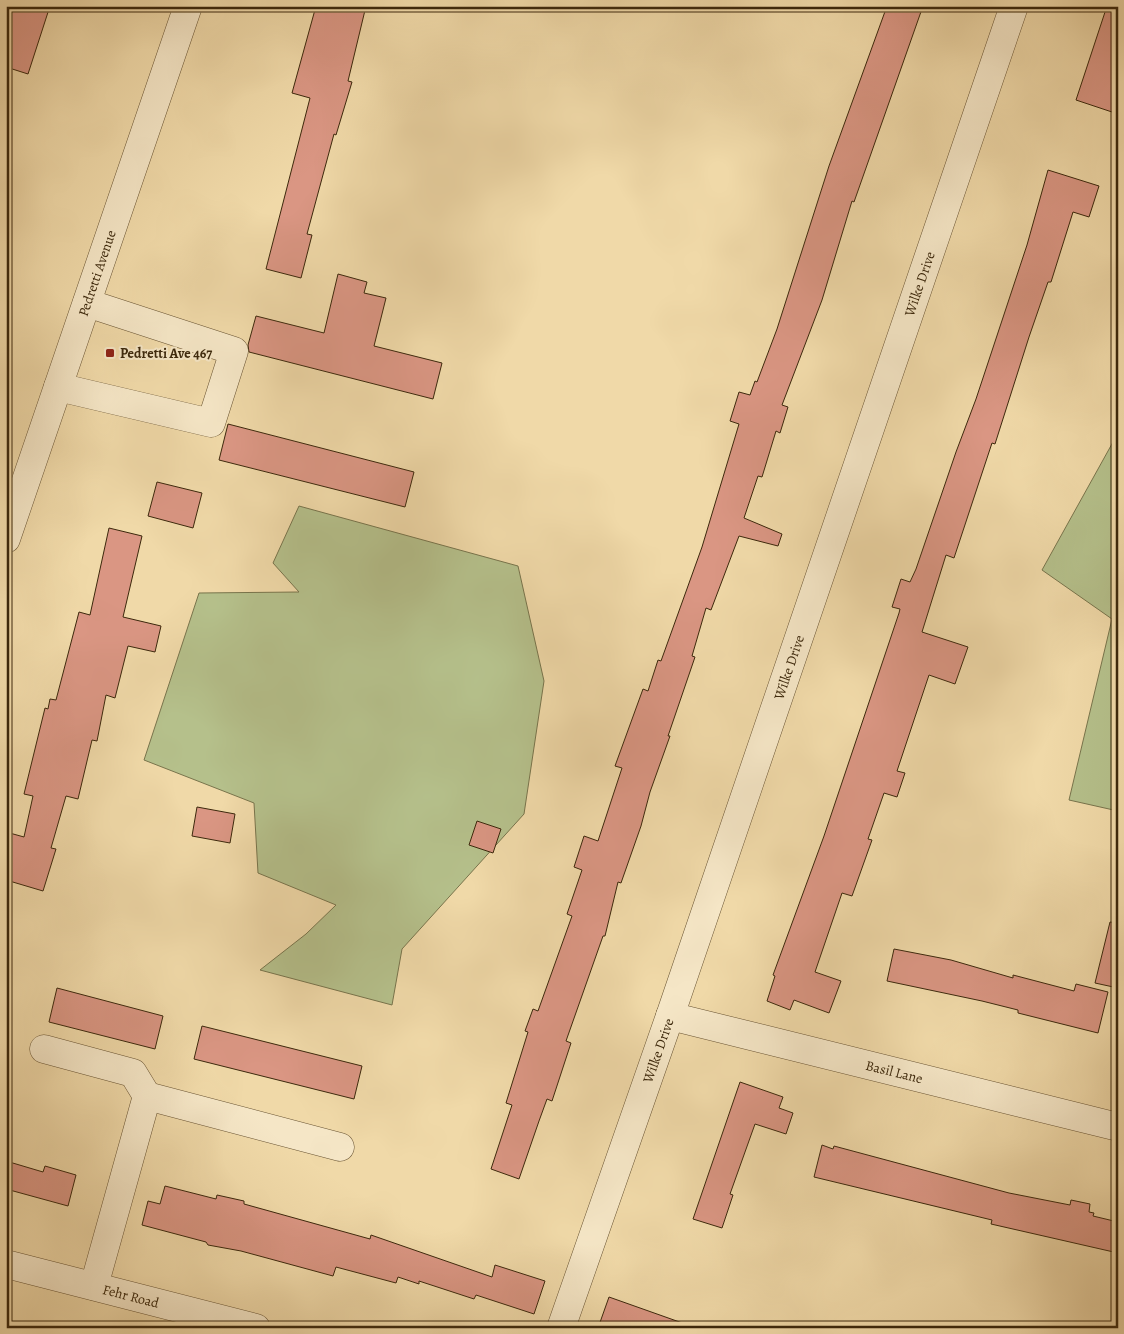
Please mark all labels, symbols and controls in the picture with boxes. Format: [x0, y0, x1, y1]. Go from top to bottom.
street label: Pedretti Avenue [73, 227, 120, 319]
street label: Wilke Drive [899, 249, 939, 320]
place label: Pedretti Ave 467 [120, 344, 212, 363]
marker: Pedretti Ave 467 [104, 347, 116, 359]
street label: Wilke Drive [769, 632, 809, 703]
street label: Wilke Drive [638, 1016, 678, 1086]
street label: Basil Lane [864, 1055, 925, 1088]
street label: Fehr Road [101, 1280, 162, 1312]

